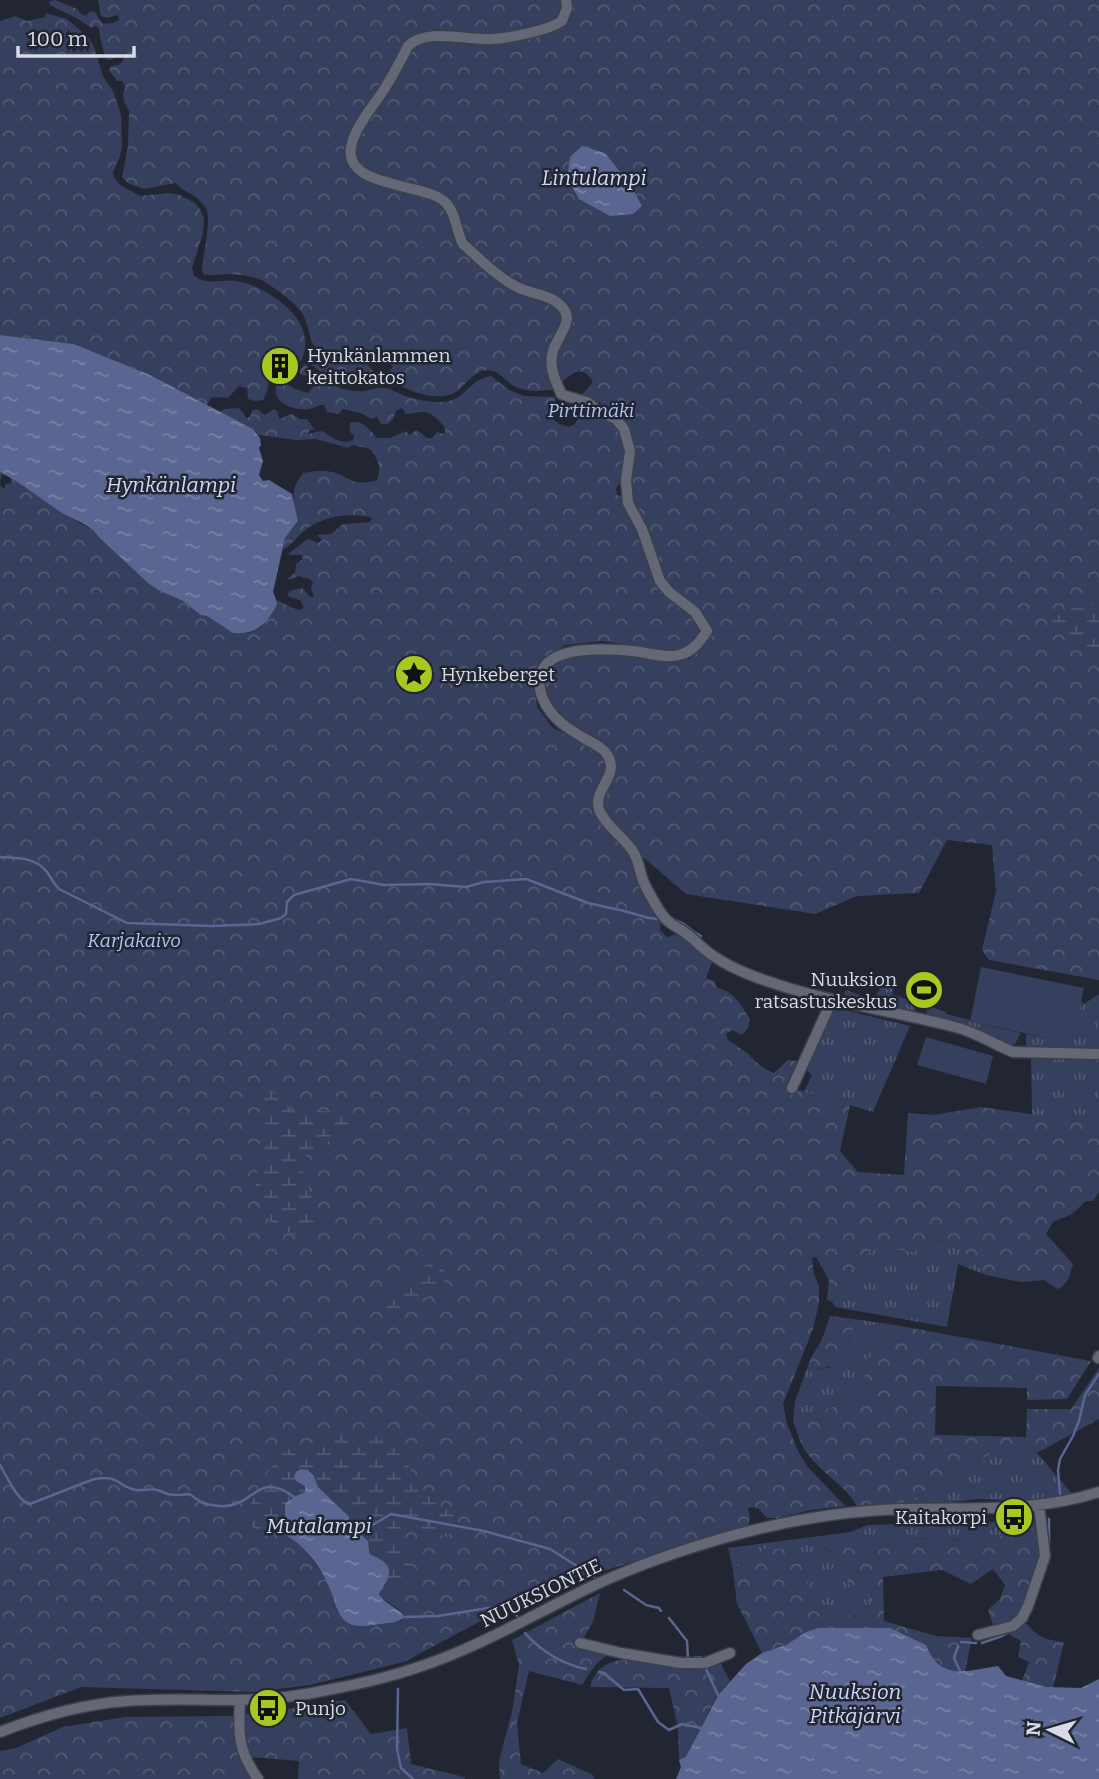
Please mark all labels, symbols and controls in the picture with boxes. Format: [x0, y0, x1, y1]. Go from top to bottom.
scale bar [18, 14, 133, 58]
text: 100 m [28, 26, 88, 52]
water label: Lintulampi [541, 165, 647, 191]
place label: Hynkänlammen keittokatos [307, 344, 451, 389]
building icon: Hynkänlammen keittokatos [259, 345, 301, 387]
park label: Pirttimäki [548, 399, 634, 422]
water label: Hynkänlampi [106, 472, 236, 498]
place icon: Hynkeberget [393, 653, 435, 695]
place label: Hynkeberget [441, 663, 555, 686]
park label: Karjakaivo [87, 929, 181, 952]
place label: Nuuksion ratsastuskeskus [755, 968, 897, 1013]
sports icon: Nuuksion ratsastuskeskus [903, 969, 945, 1011]
bus stop icon: Kaitakorpi [993, 1496, 1035, 1538]
place label: Kaitakorpi [895, 1506, 987, 1529]
water label: Mutalampi [266, 1513, 372, 1539]
street label: NUUKSIONTIE [477, 1554, 605, 1632]
water label: Nuuksion Pitkäjärvi [809, 1679, 901, 1729]
bus stop icon: Punjo [247, 1687, 289, 1729]
north arrow [1015, 1695, 1085, 1765]
place label: Punjo [295, 1697, 346, 1720]
text: N [1021, 1720, 1046, 1737]

